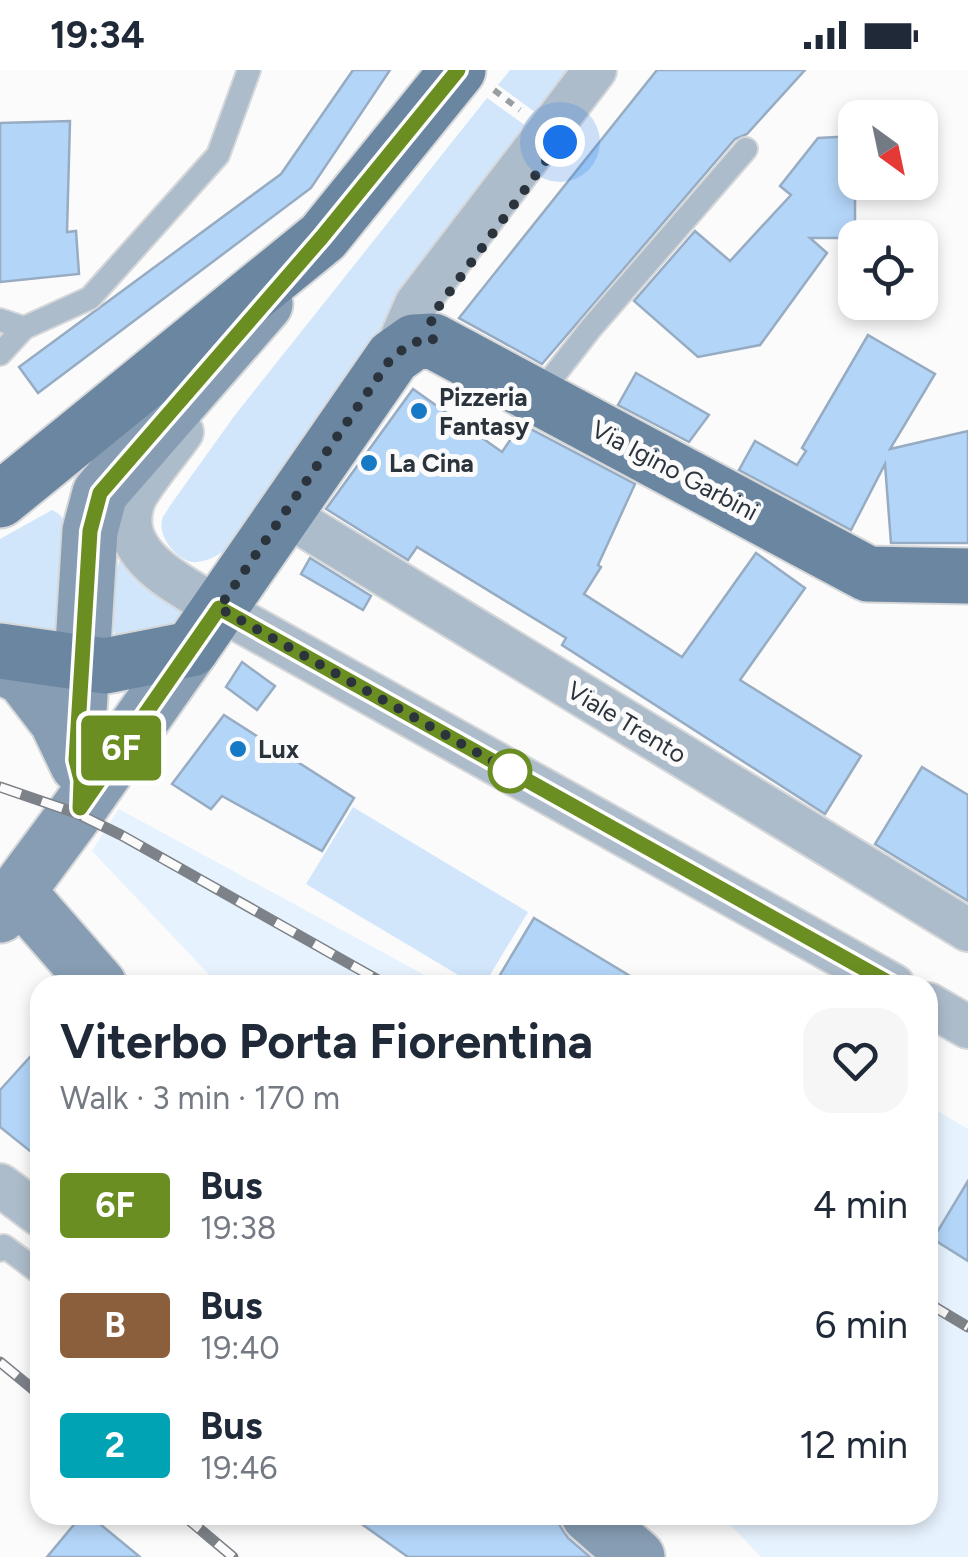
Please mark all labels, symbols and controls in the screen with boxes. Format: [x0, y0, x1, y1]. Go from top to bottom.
text: 19:34 [50, 12, 145, 58]
north arrow [838, 100, 938, 200]
map controls [838, 100, 938, 320]
your location [535, 117, 585, 167]
button: locate [838, 220, 938, 320]
place label: Pizzeria Fantasy [439, 382, 530, 441]
marker: Pizzeria Fantasy [408, 400, 430, 422]
street label: Via Igino Garbini [587, 413, 763, 527]
place label: La Cina [389, 448, 474, 478]
marker: La Cina [358, 452, 380, 474]
street label: Viale Trento [562, 675, 692, 769]
line badge: 6F [76, 716, 166, 780]
text: 6F [101, 727, 141, 769]
place label: Lux [258, 734, 300, 764]
marker: Lux [227, 738, 249, 760]
unlabelled marker [489, 750, 531, 792]
button: heart [803, 1008, 908, 1113]
text: Viterbo Porta Fiorentina [60, 1012, 593, 1070]
text: Walk · 3 min · 170 m [60, 1079, 340, 1117]
text: Bus [200, 1163, 263, 1209]
text: 4 min [813, 1182, 908, 1228]
text: 6F [95, 1184, 135, 1226]
text: 19:38 [200, 1209, 276, 1247]
text: Bus [200, 1283, 263, 1329]
text: 6 min [815, 1302, 908, 1348]
text: B [104, 1304, 126, 1346]
text: 19:40 [200, 1329, 280, 1367]
text: Bus [200, 1403, 263, 1449]
text: 12 min [799, 1422, 908, 1468]
text: 2 [105, 1424, 125, 1466]
text: 19:46 [200, 1449, 277, 1487]

